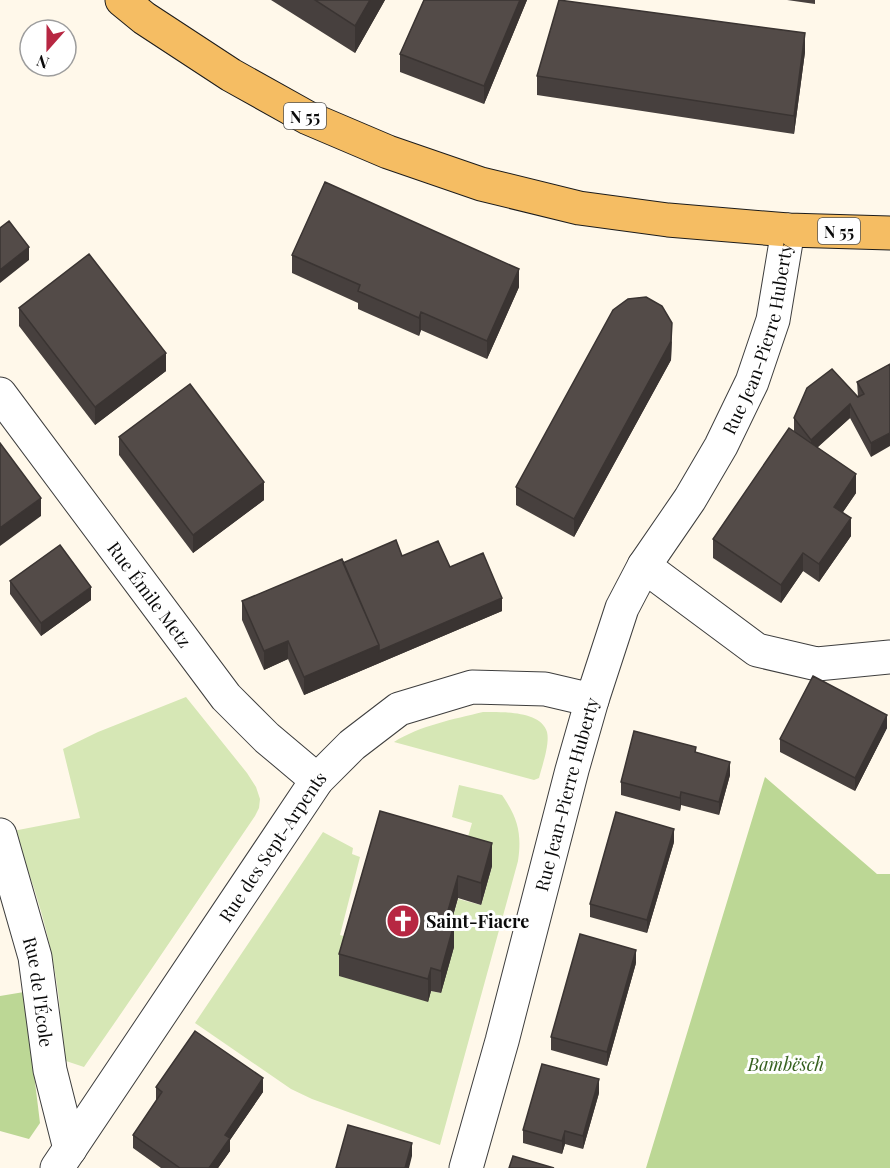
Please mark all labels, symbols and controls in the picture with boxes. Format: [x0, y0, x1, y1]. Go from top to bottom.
north arrow [18, 18, 78, 78]
text: N [33, 50, 52, 74]
road number: N 55 [284, 103, 326, 129]
road number: N 55 [818, 218, 860, 244]
street label: Rue Jean-Pierre Huberty [717, 241, 798, 438]
street label: Rue Émile Metz [102, 537, 197, 652]
street label: Rue Jean-Pierre Huberty [529, 695, 604, 894]
street label: Rue des Sept-Arpents [213, 766, 331, 927]
church icon: Saint-Fiacre [385, 903, 421, 939]
place label: Saint-Fiacre [426, 909, 529, 933]
street label: Rue de l'École [18, 934, 59, 1049]
park label: Bambësch [747, 1052, 824, 1076]

